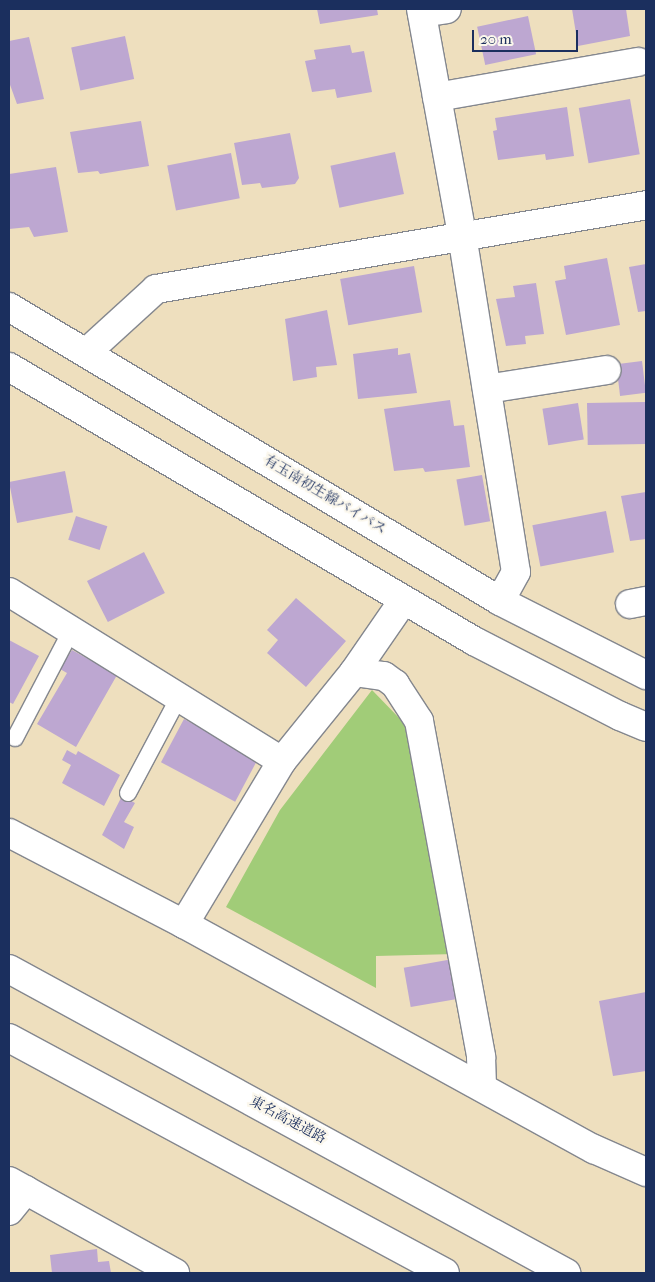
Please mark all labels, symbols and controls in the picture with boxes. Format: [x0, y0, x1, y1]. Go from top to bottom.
scale bar [475, 20, 581, 52]
text: 20 m [480, 30, 512, 48]
street label: 有玉南初生線バイパス [261, 452, 389, 538]
street label: 東名高速道路 [247, 1093, 329, 1147]

